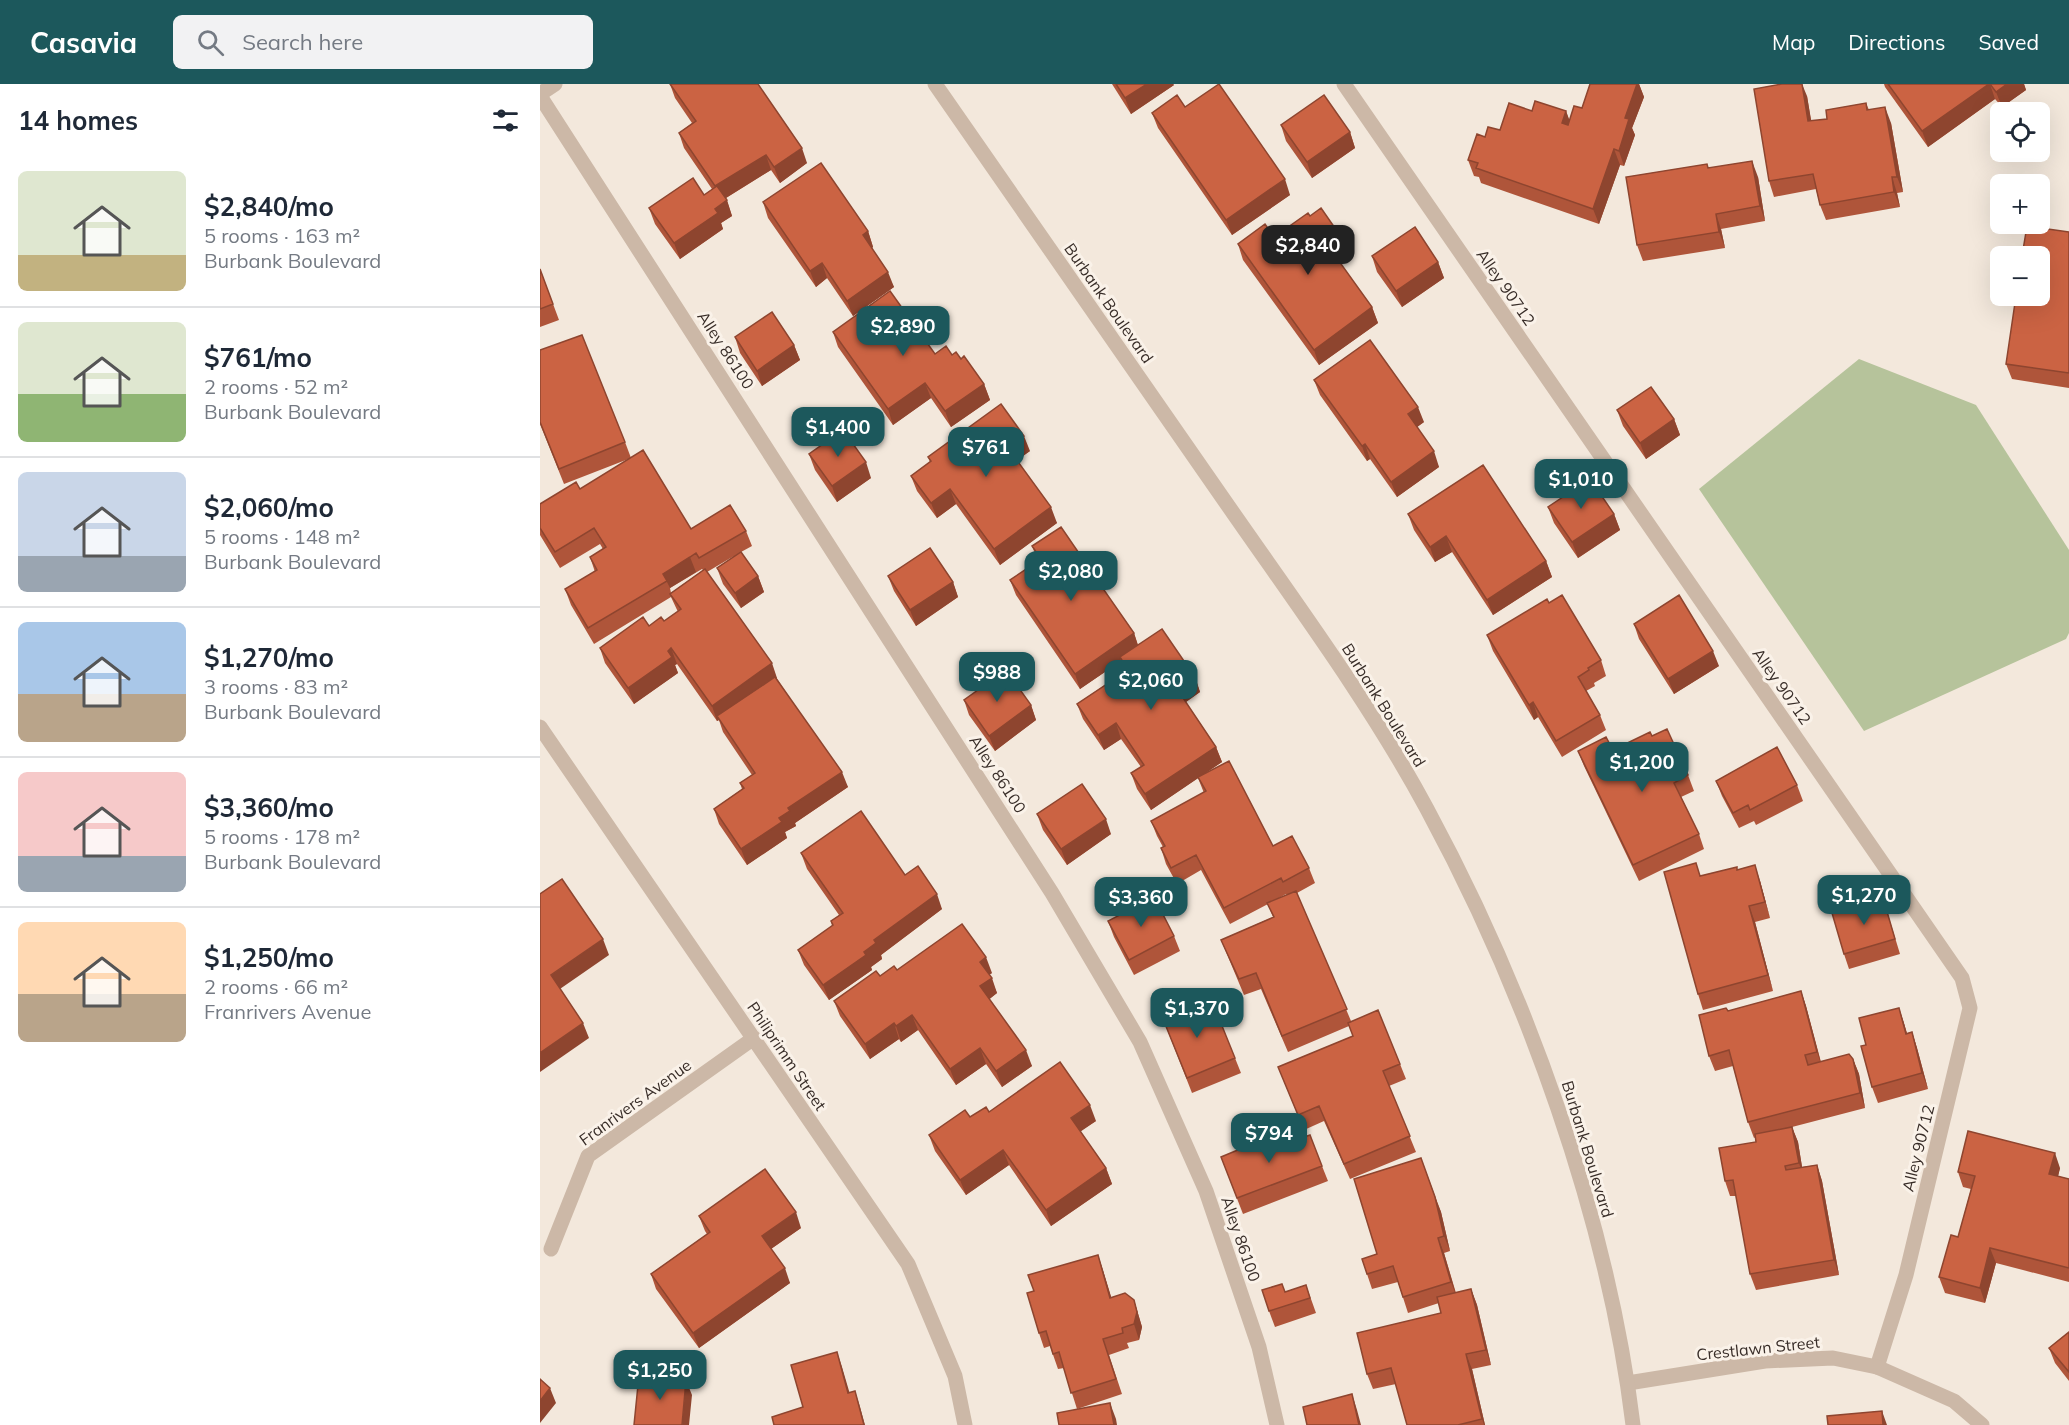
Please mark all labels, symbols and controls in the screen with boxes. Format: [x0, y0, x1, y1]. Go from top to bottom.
search box [173, 15, 593, 69]
text: Casavia [30, 25, 137, 60]
icon: search [194, 26, 227, 59]
text: Search here [242, 28, 363, 56]
text: Map [1772, 29, 1815, 55]
text: Directions [1848, 29, 1945, 55]
text: Saved [1978, 29, 2039, 55]
map controls [1990, 102, 2050, 306]
button: locate [1990, 102, 2050, 162]
text: 14 homes [18, 104, 138, 137]
icon: filters [489, 104, 522, 137]
button: + [1990, 174, 2050, 234]
text: $2,840/mo [204, 190, 334, 223]
icon: home [66, 195, 138, 267]
text: 5 rooms · 163 m² [204, 223, 360, 248]
pin: $2,840 [1259, 225, 1357, 276]
text: $2,840 [1276, 232, 1340, 257]
street label: Burbank Boulevard [1060, 239, 1158, 367]
street label: Alley 90712 [1472, 245, 1540, 329]
button: − [1990, 246, 2050, 306]
text: Burbank Boulevard [204, 248, 381, 273]
pin: $2,890 [854, 306, 952, 357]
street label: Alley 86100 [693, 307, 759, 393]
text: $2,890 [871, 313, 935, 338]
text: $761/mo [204, 341, 312, 374]
icon: home [66, 346, 138, 418]
text: 2 rooms · 52 m² [204, 374, 348, 399]
text: Burbank Boulevard [204, 399, 381, 424]
pin: $1,400 [789, 407, 887, 458]
text: $1,400 [806, 414, 870, 439]
pin: $761 [950, 427, 1022, 478]
text: $761 [962, 434, 1010, 459]
pin: $1,010 [1532, 459, 1630, 510]
text: $1,010 [1549, 466, 1613, 491]
text: $2,060/mo [204, 491, 334, 524]
icon: home [66, 496, 138, 568]
text: 5 rooms · 148 m² [204, 524, 360, 549]
text: Burbank Boulevard [204, 549, 381, 574]
pin: $2,080 [1022, 551, 1120, 602]
text: $2,080 [1039, 558, 1103, 583]
street label: Burbank Boulevard [1338, 640, 1430, 770]
text: $1,270/mo [204, 641, 334, 674]
street label: Alley 90712 [1748, 644, 1816, 728]
icon: home [66, 646, 138, 718]
pin: $988 [961, 652, 1033, 703]
text: $988 [973, 659, 1021, 684]
pin: $2,060 [1102, 660, 1200, 711]
text: $2,060 [1119, 667, 1183, 692]
text: 3 rooms · 83 m² [204, 674, 348, 699]
text: Burbank Boulevard [204, 699, 381, 724]
street label: Alley 86100 [965, 731, 1031, 817]
pin: $1,200 [1593, 742, 1691, 793]
text: $1,200 [1610, 749, 1674, 774]
text: $3,360/mo [204, 791, 334, 824]
icon: home [66, 796, 138, 868]
text: 5 rooms · 178 m² [204, 824, 360, 849]
text: Burbank Boulevard [204, 849, 381, 874]
pin: $1,270 [1815, 875, 1913, 926]
pin: $3,360 [1092, 877, 1190, 928]
text: $1,270 [1832, 882, 1896, 907]
text: $3,360 [1109, 884, 1173, 909]
text: $1,250/mo [204, 941, 334, 974]
icon: home [66, 946, 138, 1018]
text: 2 rooms · 66 m² [204, 974, 348, 999]
pin: $1,370 [1148, 988, 1246, 1039]
text: $1,370 [1165, 995, 1229, 1020]
street label: Philiprimm Street [743, 998, 831, 1115]
text: Franrivers Avenue [204, 999, 371, 1024]
street label: Franrivers Avenue [575, 1055, 695, 1149]
street label: Burbank Boulevard [1558, 1078, 1618, 1220]
street label: Alley 90712 [1898, 1103, 1938, 1193]
pin: $794 [1233, 1113, 1305, 1164]
text: $794 [1245, 1120, 1293, 1145]
street label: Alley 86100 [1217, 1194, 1265, 1284]
street label: Crestlawn Street [1695, 1332, 1821, 1364]
pin: $1,250 [611, 1350, 709, 1401]
text: $1,250 [628, 1357, 692, 1382]

